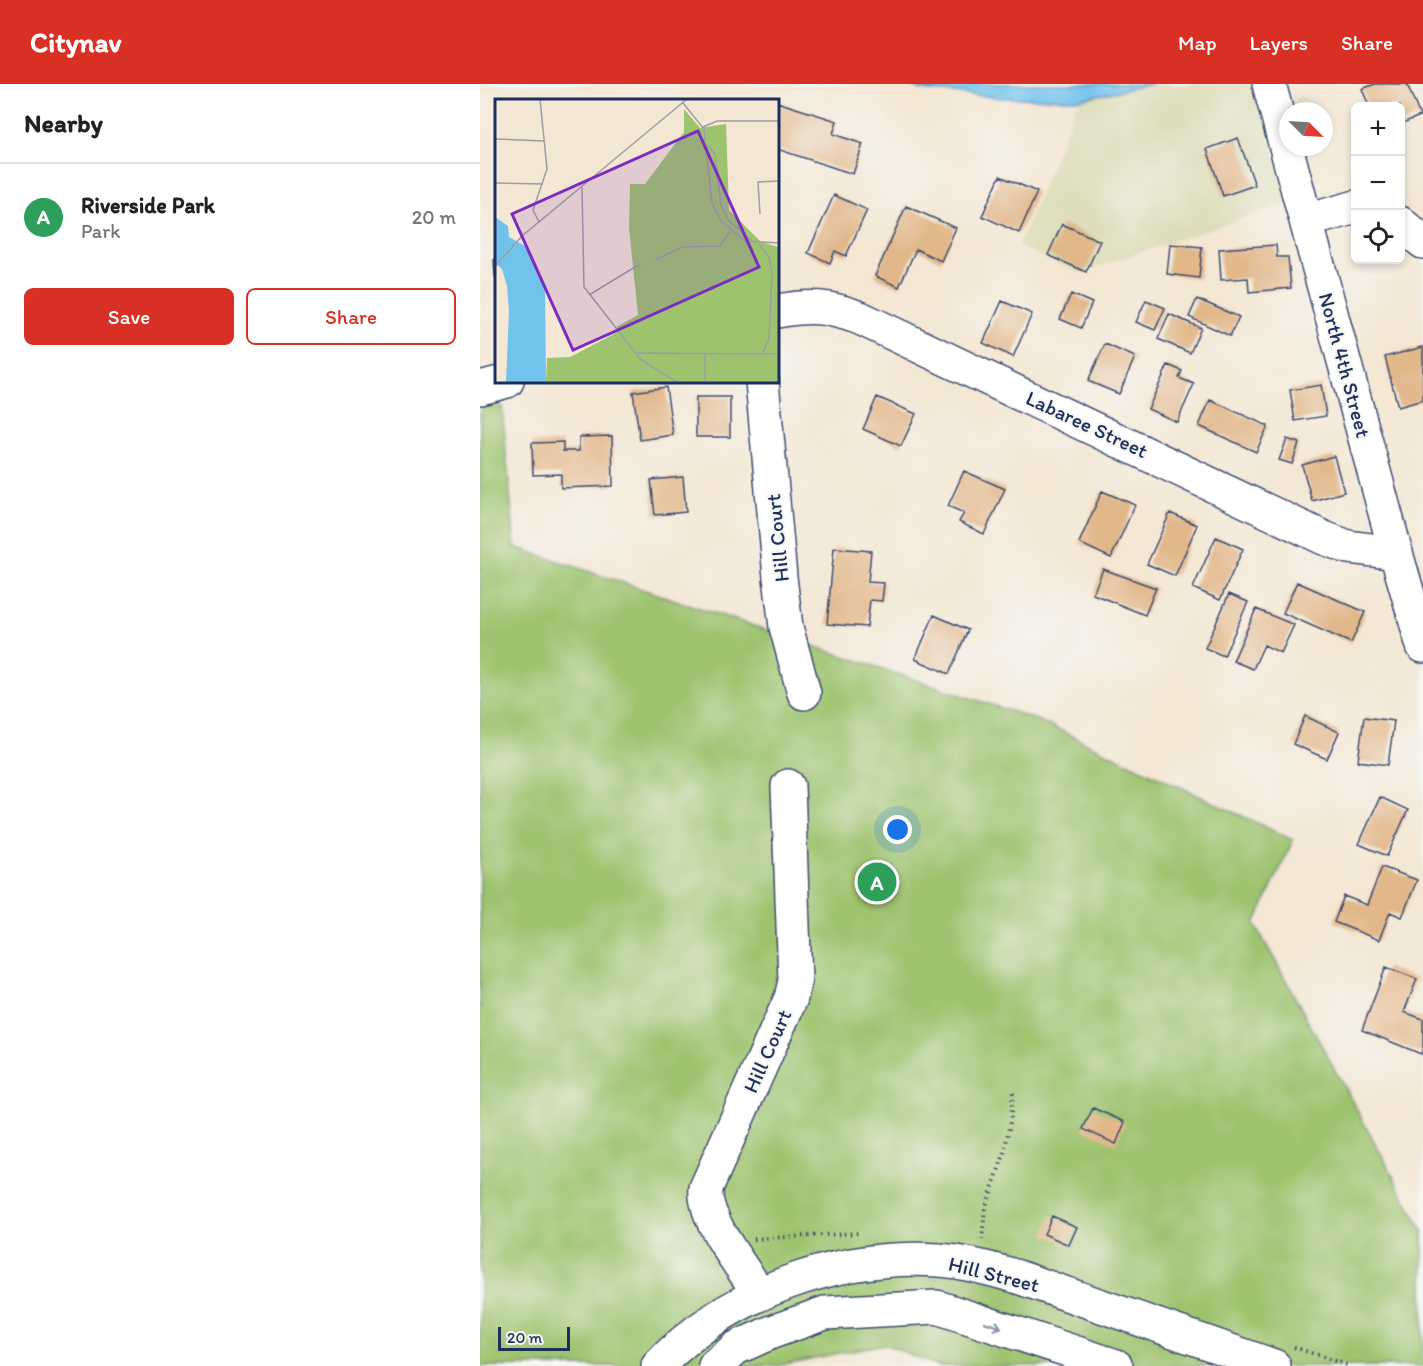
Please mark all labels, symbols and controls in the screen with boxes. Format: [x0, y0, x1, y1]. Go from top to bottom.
text: Citynav [30, 25, 121, 59]
text: Map [1178, 30, 1217, 55]
text: Layers [1250, 30, 1308, 55]
text: Share [1341, 30, 1393, 55]
inset map [495, 99, 778, 382]
north arrow [1279, 102, 1333, 156]
map controls [1351, 102, 1405, 264]
button: + [1351, 102, 1405, 156]
text: Nearby [24, 107, 103, 139]
button: − [1351, 156, 1405, 210]
text: Riverside Park [81, 192, 215, 219]
text: A [37, 205, 50, 229]
text: 20 m [412, 205, 456, 229]
button: locate [1351, 210, 1405, 264]
text: Park [81, 219, 120, 243]
button: Save [24, 288, 234, 345]
button: Share [246, 288, 456, 345]
street label: North 4th Street [1314, 290, 1376, 440]
street label: Labaree Street [1022, 385, 1152, 463]
street label: Hill Court [760, 493, 794, 583]
your location [883, 815, 912, 844]
pin: A [858, 860, 896, 904]
street label: Hill Court [738, 1005, 796, 1097]
street label: Hill Street [946, 1251, 1042, 1297]
one-way arrow [983, 1320, 1002, 1331]
scale bar [498, 1324, 570, 1352]
text: 20 m [507, 1328, 542, 1347]

